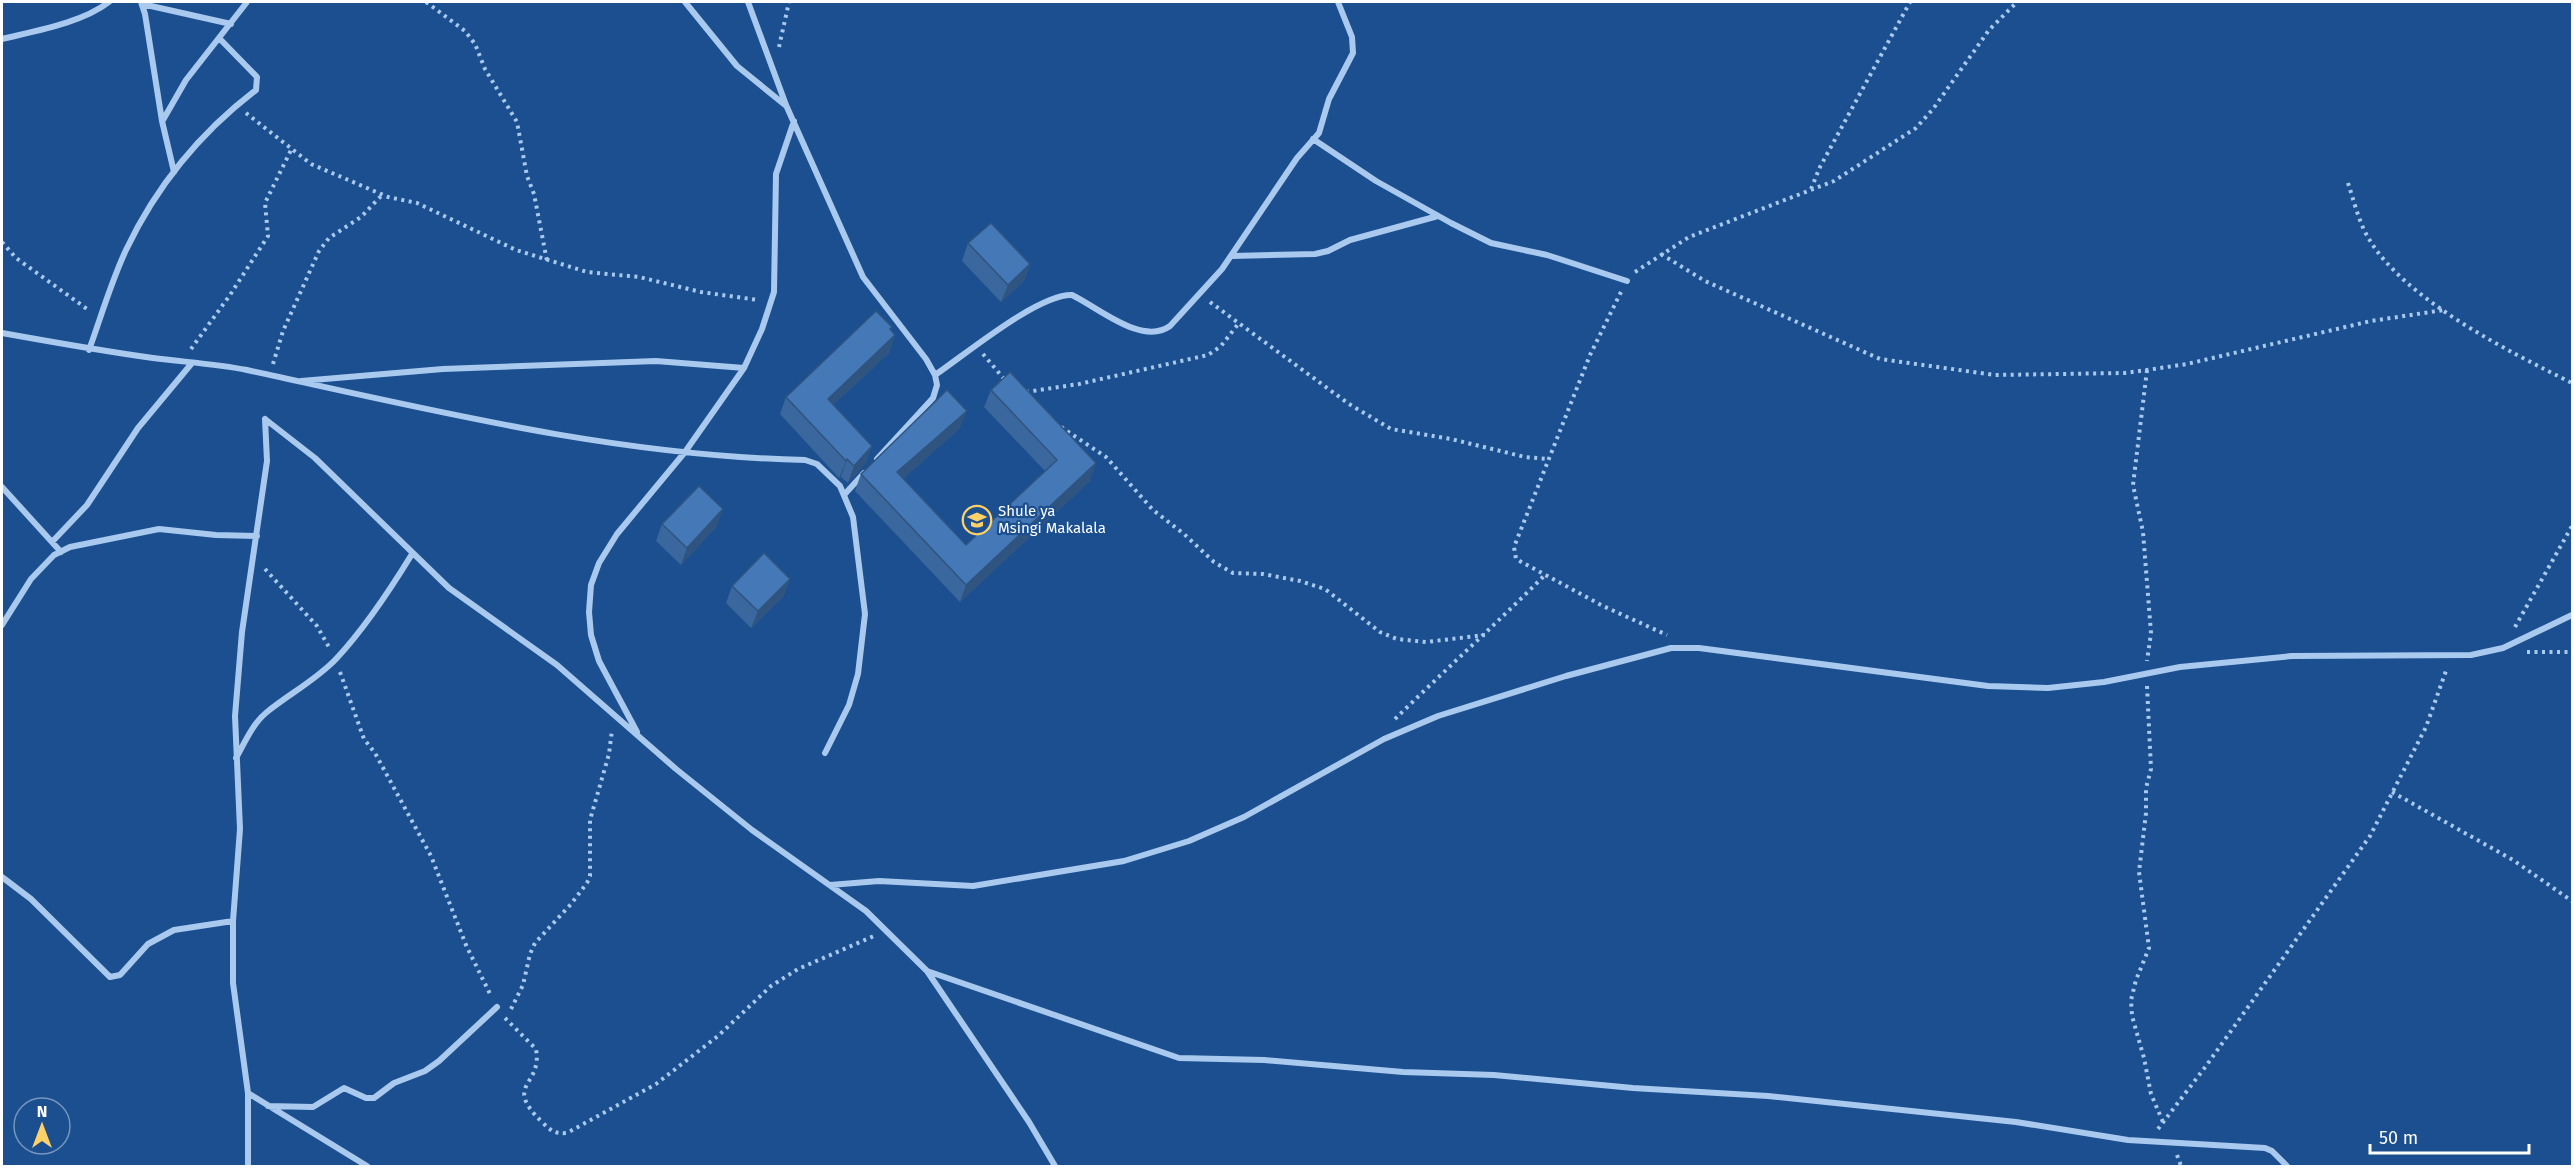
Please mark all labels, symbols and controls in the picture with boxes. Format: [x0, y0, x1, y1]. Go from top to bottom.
place label: Shule ya Msingi Makalala [998, 502, 1106, 537]
school or university icon: Shule ya Msingi Makalala [961, 504, 993, 536]
north arrow [12, 1096, 72, 1156]
text: N [37, 1102, 47, 1121]
scale bar [2370, 1117, 2529, 1155]
text: 50 m [2379, 1127, 2418, 1149]

